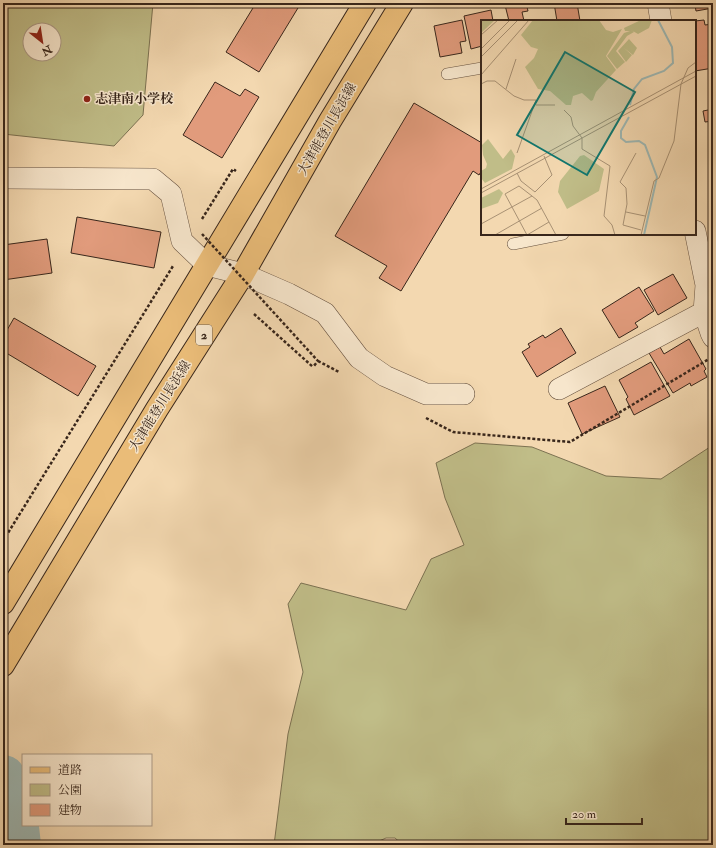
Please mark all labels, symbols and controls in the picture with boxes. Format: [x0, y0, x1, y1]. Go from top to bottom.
inset map [481, 20, 696, 235]
north arrow [22, 22, 62, 62]
text: N [38, 42, 55, 59]
street label: 大津能登川長浜線 [294, 80, 360, 178]
place label: 志津南小学校 [95, 91, 174, 107]
marker: 志津南小学校 [82, 94, 92, 104]
road number: 2 [196, 325, 212, 345]
street label: 大津能登川長浜線 [126, 358, 194, 454]
legend [22, 754, 152, 826]
text: 道路 [58, 763, 82, 778]
text: 公園 [58, 783, 82, 798]
scale bar [566, 800, 642, 826]
text: 建物 [58, 803, 82, 818]
text: 20 m [572, 807, 597, 822]

